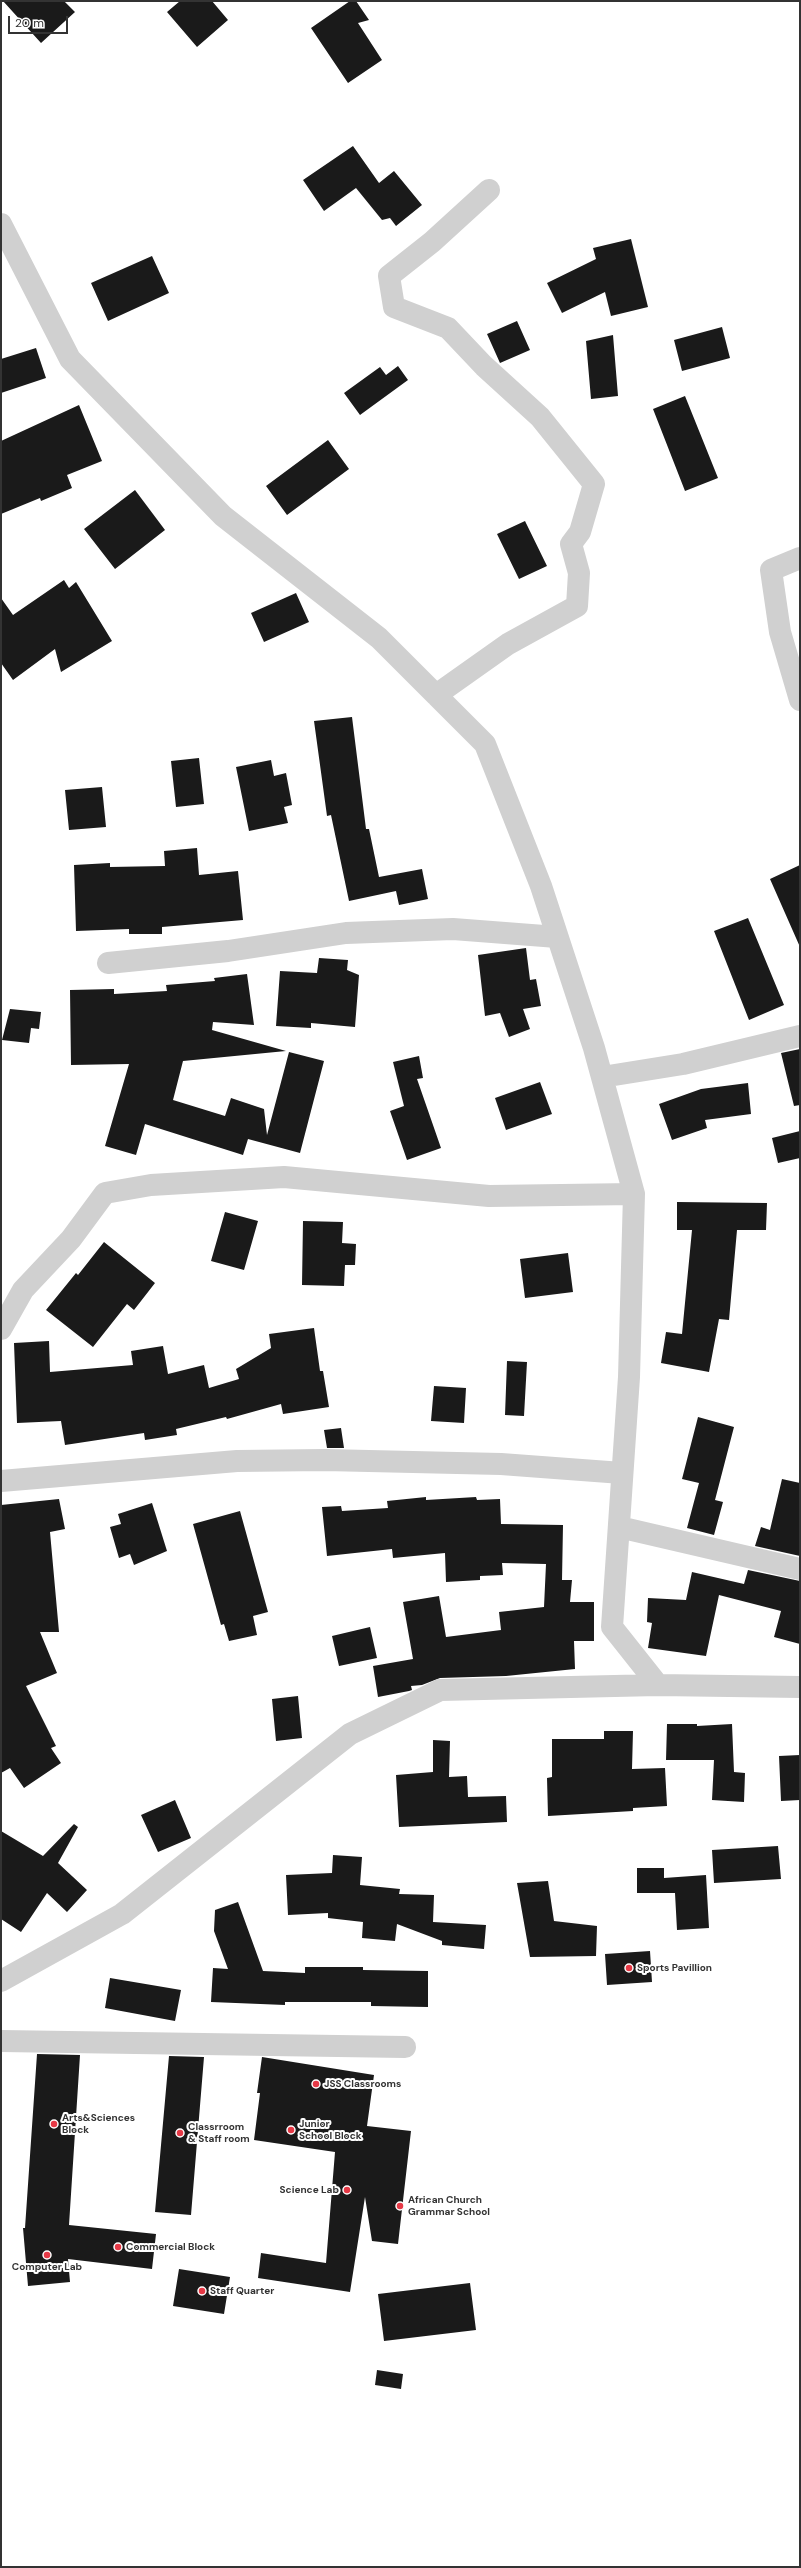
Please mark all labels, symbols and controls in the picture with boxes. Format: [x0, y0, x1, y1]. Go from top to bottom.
scale bar [10, 8, 70, 34]
text: 20 m [15, 15, 44, 31]
place label: Sports Pavillion [637, 1962, 712, 1974]
marker: Sports Pavillion [624, 1963, 634, 1973]
place label: JSS Classrooms [324, 2078, 401, 2090]
marker: JSS Classrooms [311, 2079, 321, 2089]
place label: Arts&Sciences Block [62, 2112, 135, 2136]
place label: Junior School Block [299, 2118, 362, 2142]
marker: Arts&Sciences Block [49, 2119, 59, 2129]
place label: Classrroom & Staff room [188, 2121, 250, 2144]
marker: Junior School Block [286, 2125, 296, 2135]
marker: Classrroom & Staff room [175, 2128, 185, 2138]
place label: Science Lab [280, 2184, 339, 2196]
marker: Science Lab [342, 2185, 352, 2195]
place label: African Church Grammar School [408, 2194, 490, 2218]
marker: African Church Grammar School [395, 2201, 405, 2211]
place label: Commercial Block [126, 2241, 215, 2253]
marker: Commercial Block [113, 2242, 123, 2252]
marker: Computer Lab [42, 2250, 52, 2260]
place label: Computer Lab [12, 2261, 82, 2273]
place label: Staff Quarter [210, 2285, 274, 2297]
marker: Staff Quarter [197, 2286, 207, 2296]

